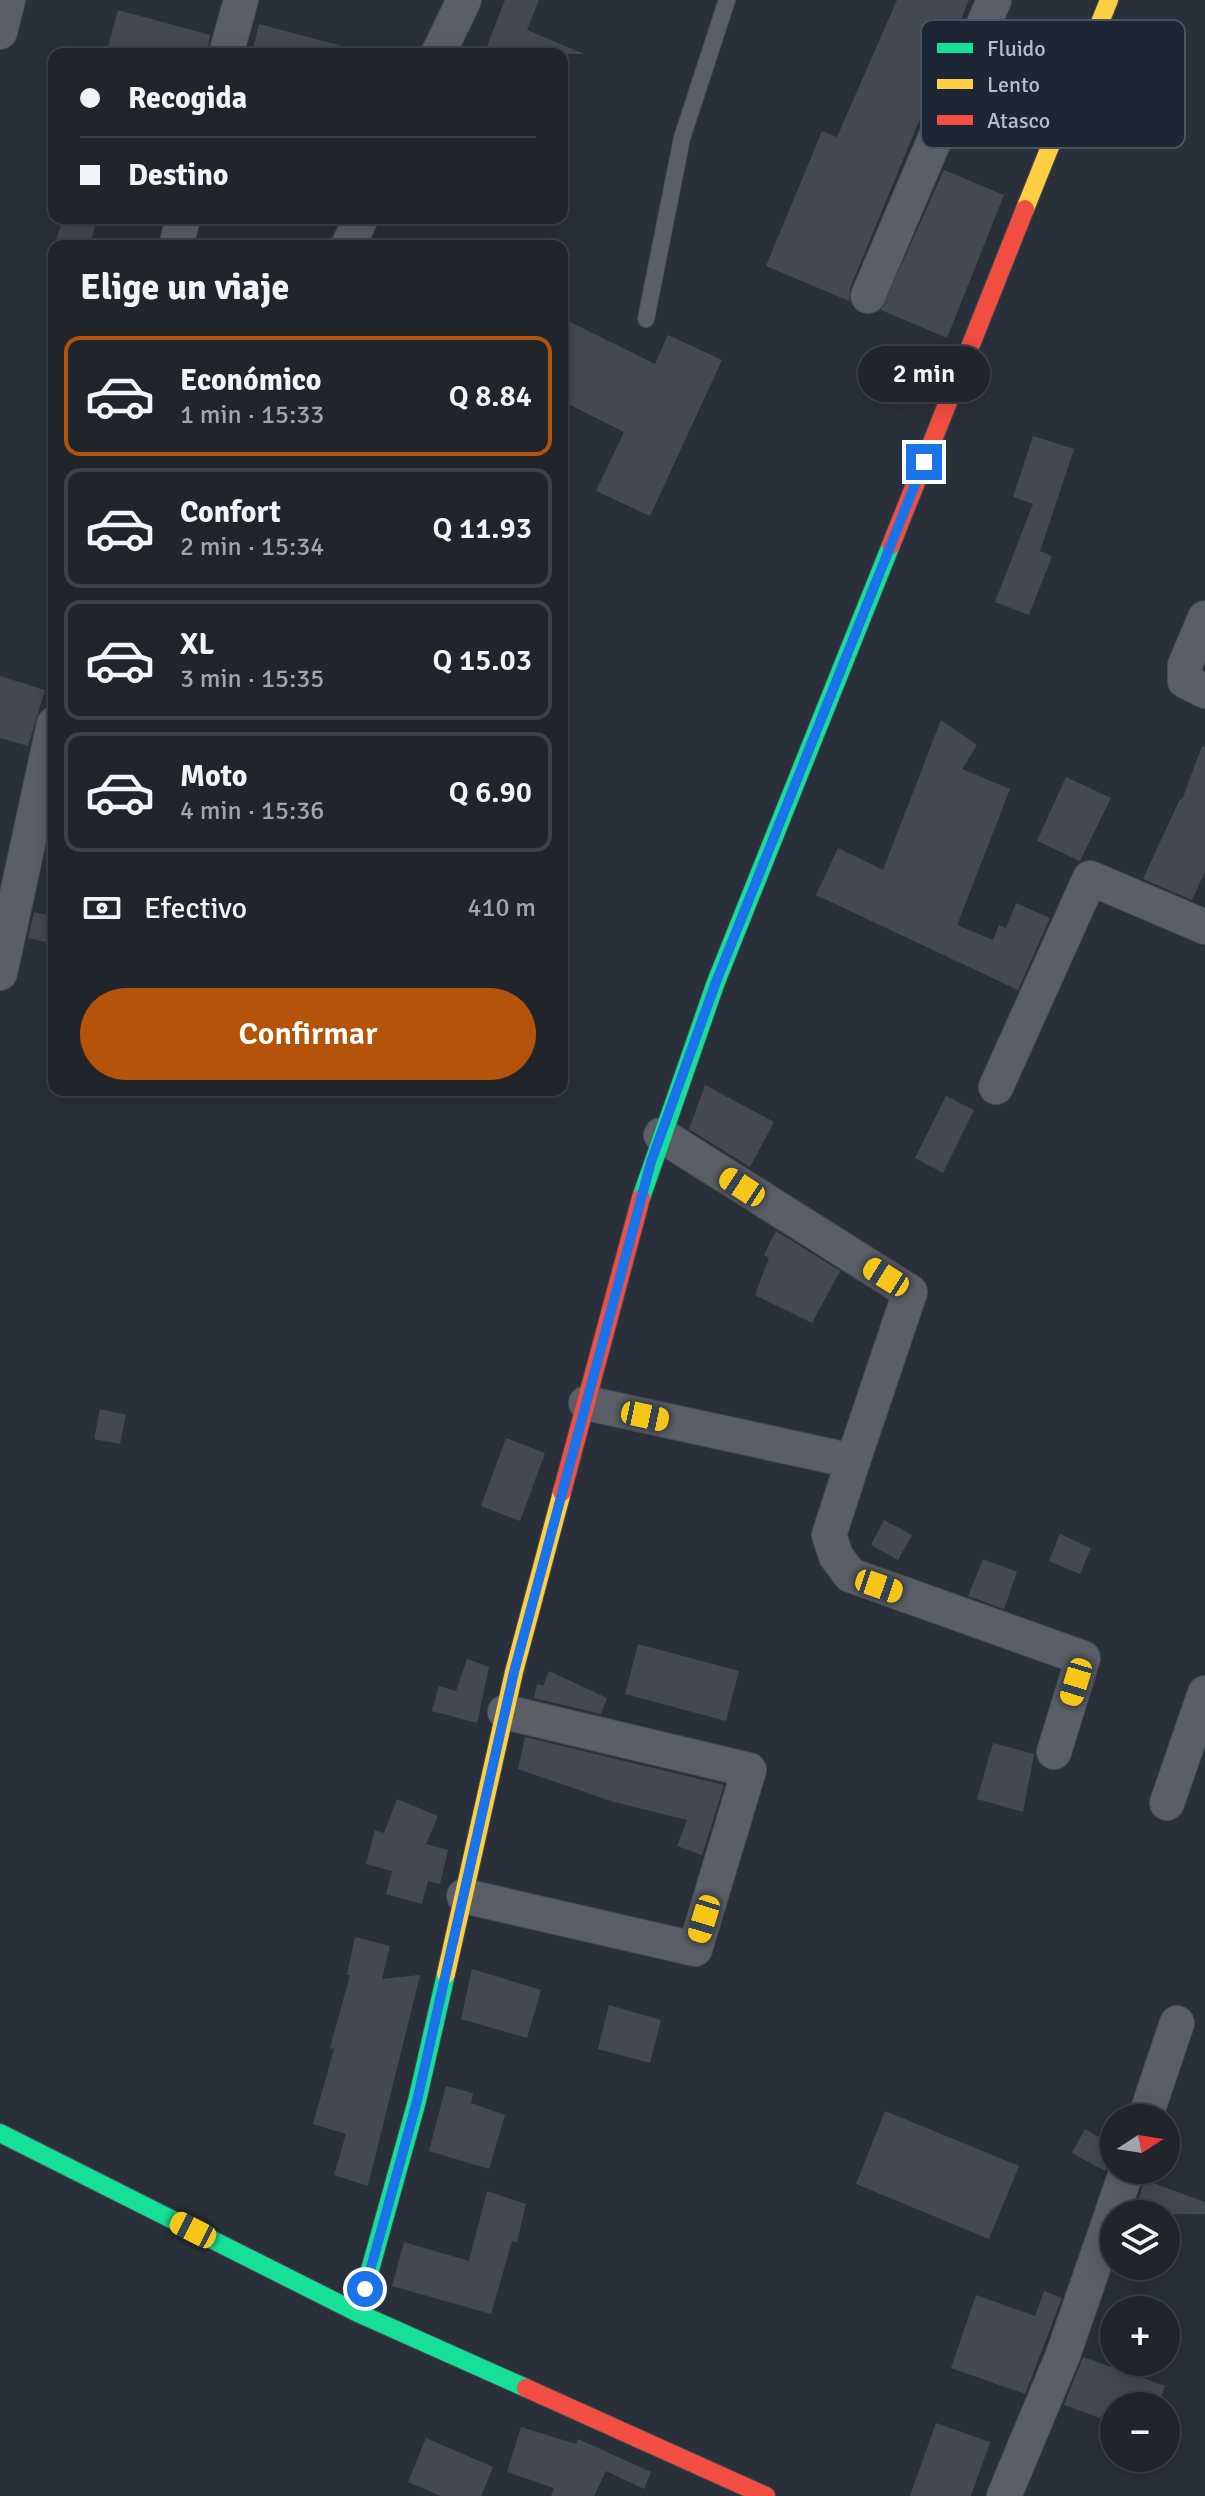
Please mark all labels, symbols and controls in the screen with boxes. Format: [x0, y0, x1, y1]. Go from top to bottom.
legend [921, 20, 1185, 148]
text: Fluido [987, 35, 1046, 62]
text: Lento [987, 71, 1040, 98]
text: Recogida [128, 80, 247, 117]
text: Atasco [987, 107, 1050, 134]
text: Destino [128, 157, 229, 194]
text: Elige un viaje [80, 265, 289, 310]
callout: 2 min [858, 346, 990, 402]
text: 2 min [893, 358, 955, 390]
icon: car [84, 360, 156, 432]
text: Económico [180, 362, 322, 399]
text: Q 8.84 [449, 378, 532, 415]
text: 1 min · 15:33 [180, 399, 324, 431]
route end [906, 444, 942, 480]
icon: car [84, 492, 156, 564]
text: Confort [180, 494, 281, 531]
text: Q 11.93 [433, 510, 532, 547]
text: 2 min · 15:34 [180, 531, 324, 563]
icon: car [84, 624, 156, 696]
text: XL [180, 626, 214, 663]
text: Q 15.03 [433, 642, 532, 679]
text: 3 min · 15:35 [180, 663, 324, 695]
icon: car [84, 756, 156, 828]
text: Moto [180, 758, 247, 795]
text: Q 6.90 [449, 774, 532, 811]
text: 4 min · 15:36 [180, 795, 324, 827]
icon: cash [80, 886, 124, 930]
text: Efectivo [144, 890, 247, 927]
text: 410 m [467, 892, 536, 924]
button: Confirmar [80, 988, 536, 1080]
car [715, 1164, 769, 1210]
car [859, 1254, 913, 1300]
car [619, 1399, 671, 1433]
car [852, 1567, 906, 1605]
car [1058, 1656, 1094, 1708]
car [686, 1893, 722, 1945]
north arrow [1100, 2104, 1180, 2184]
map controls [1100, 2104, 1180, 2472]
button: layers [1100, 2200, 1180, 2280]
car [166, 2208, 220, 2252]
route start [347, 2271, 383, 2307]
button: + [1100, 2296, 1180, 2376]
button: − [1100, 2392, 1180, 2472]

